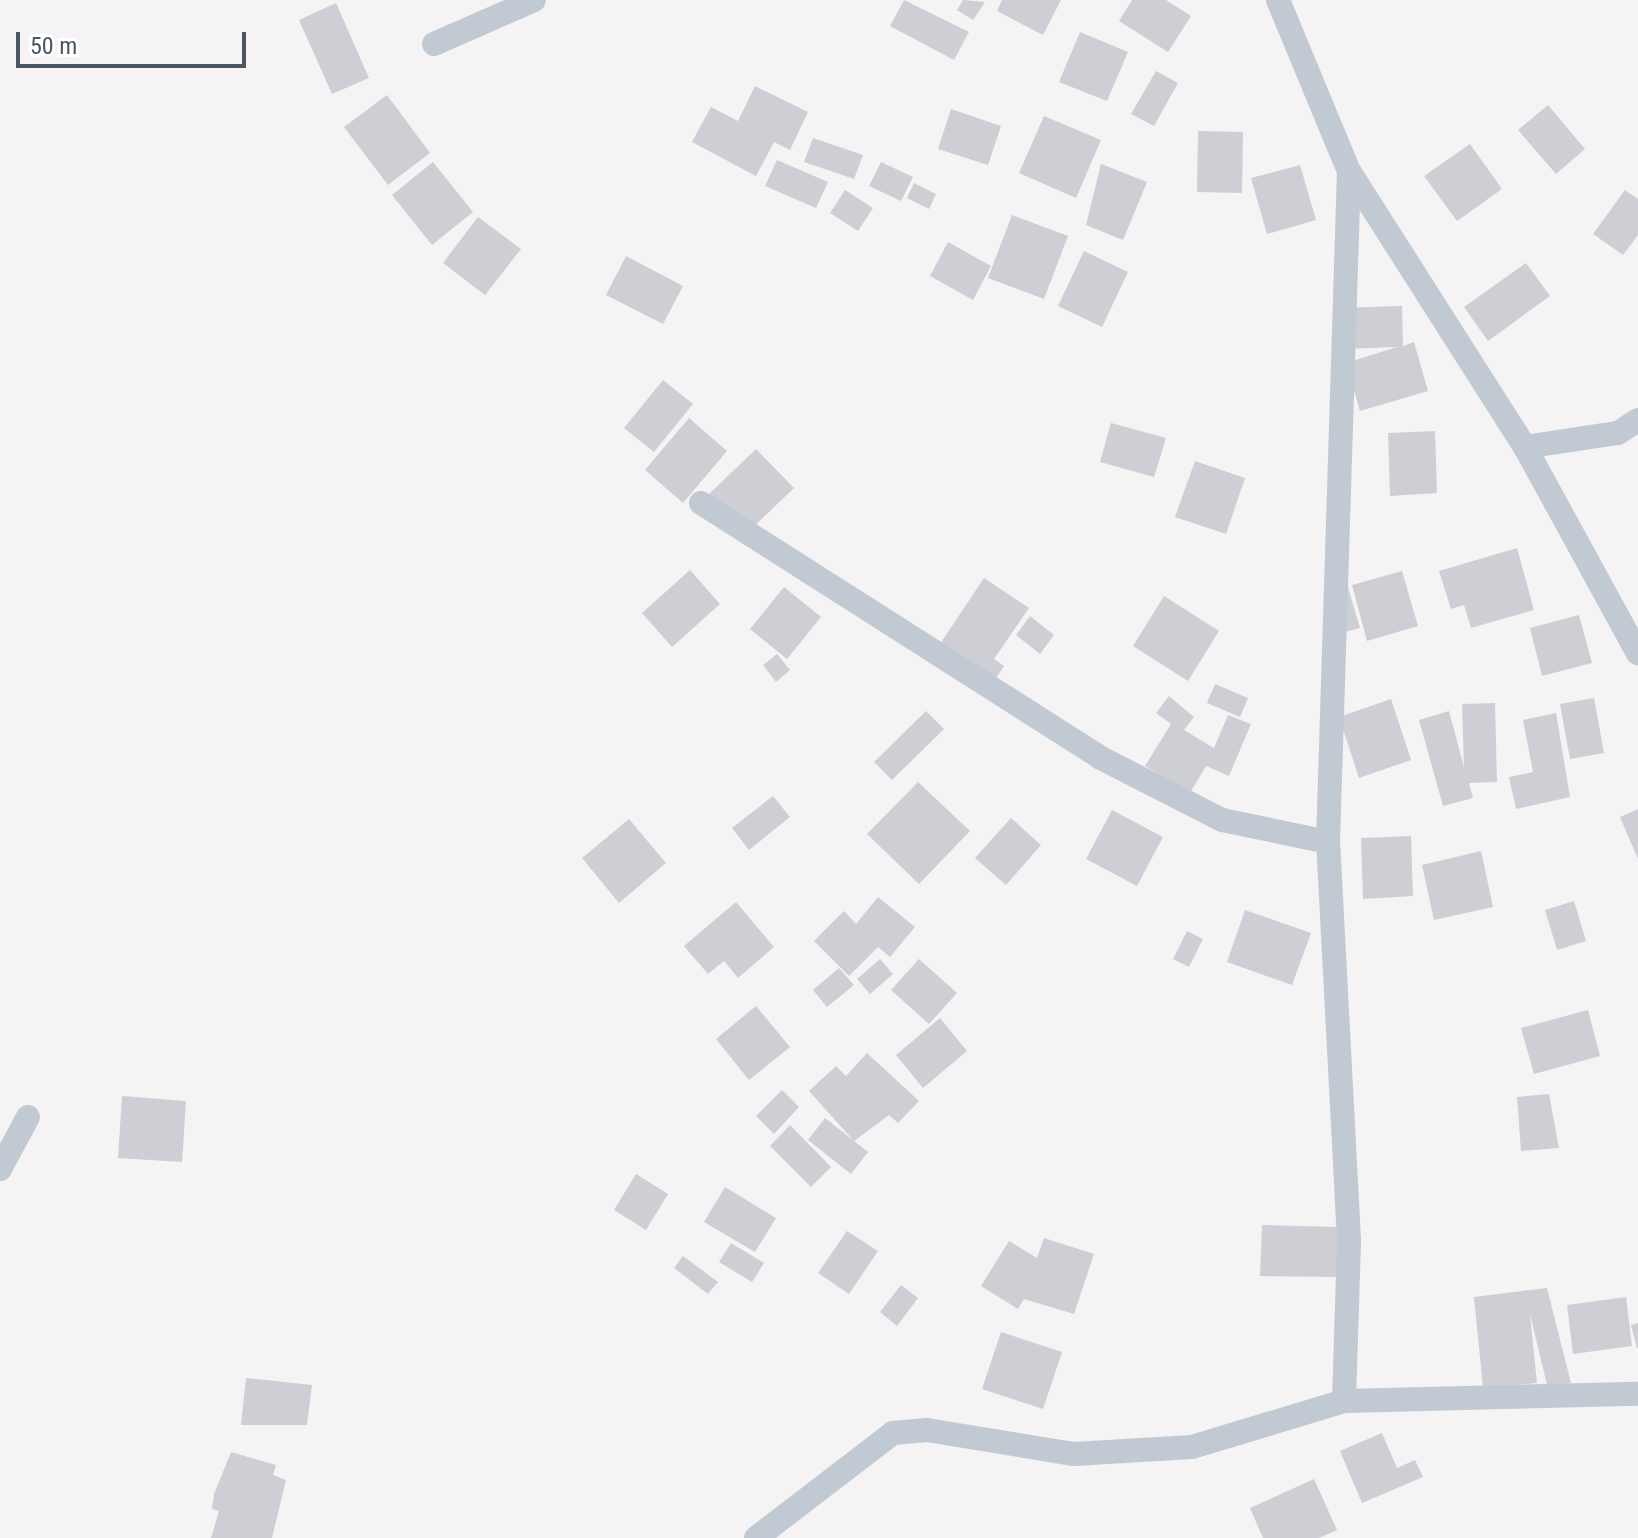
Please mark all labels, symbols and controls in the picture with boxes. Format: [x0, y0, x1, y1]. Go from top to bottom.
scale bar [20, 16, 250, 66]
text: 50 m [30, 32, 77, 60]

